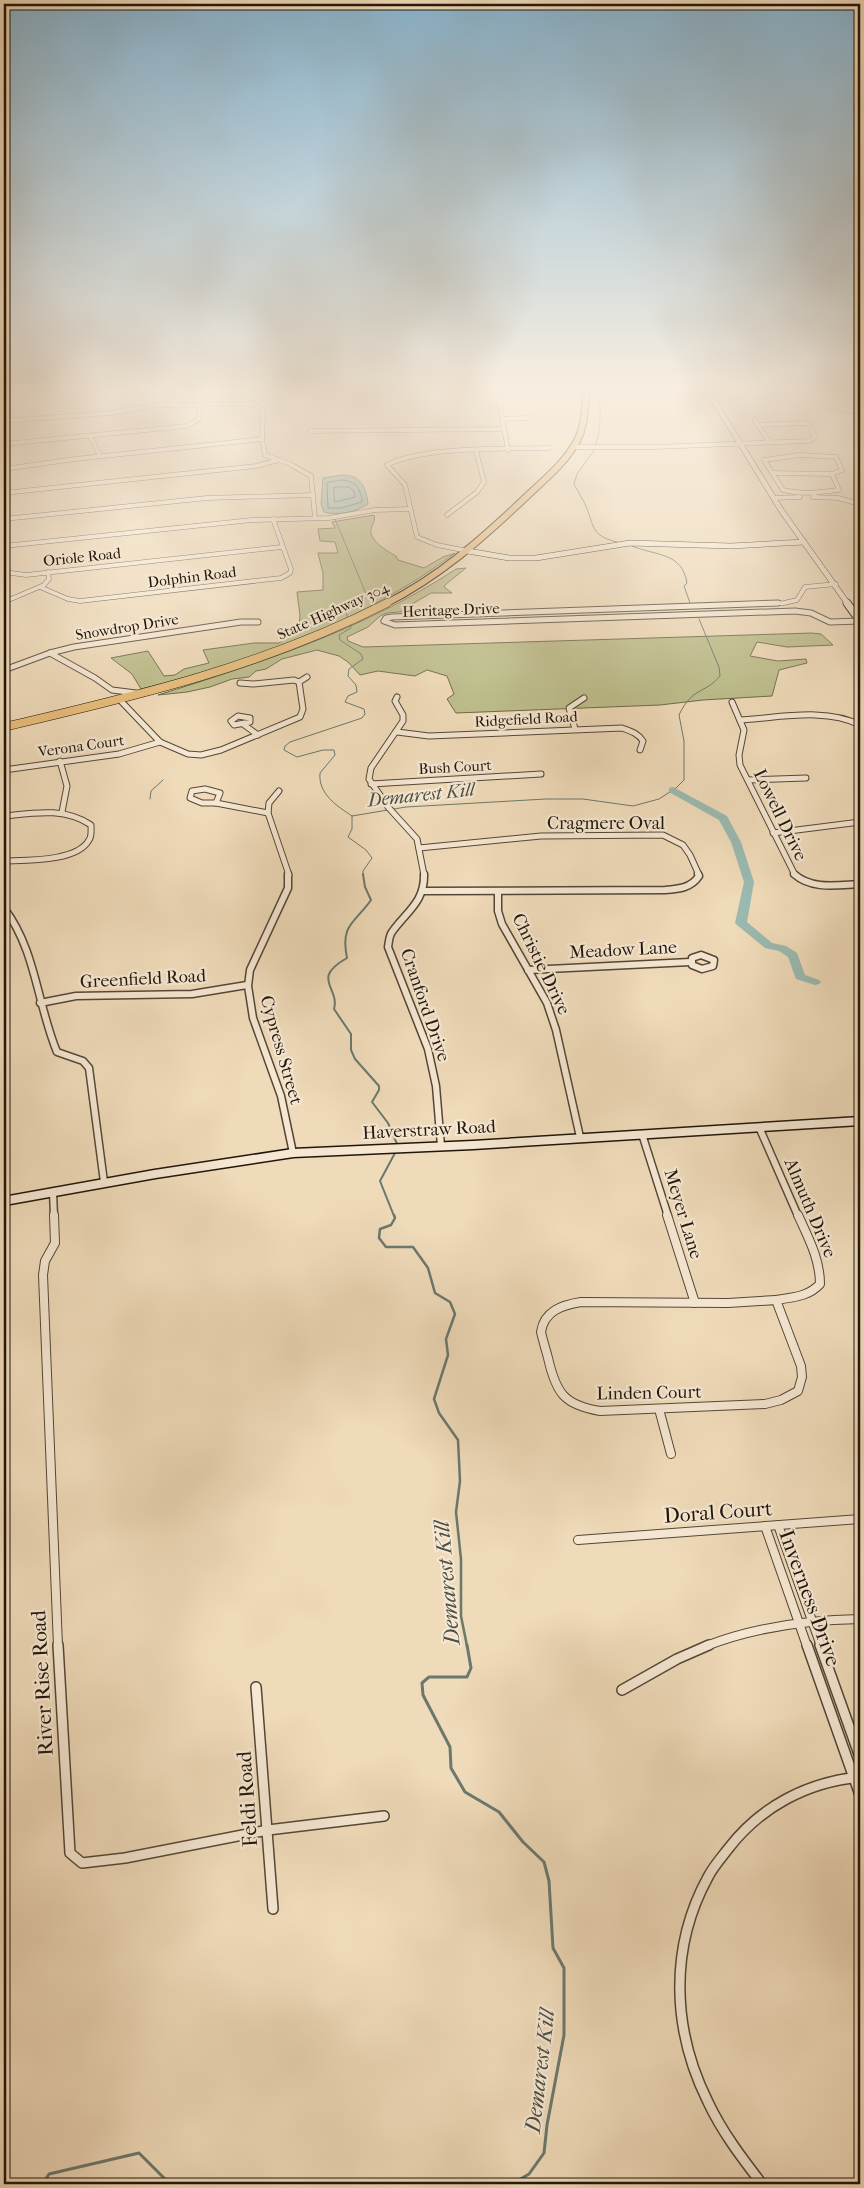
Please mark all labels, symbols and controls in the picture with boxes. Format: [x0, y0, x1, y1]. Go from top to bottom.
street label: Oriole Road [42, 544, 123, 570]
street label: Dolphin Road [147, 563, 238, 591]
street label: State Highway 304 [274, 578, 393, 644]
street label: Heritage Drive [402, 599, 501, 621]
street label: Snowdrop Drive [74, 610, 181, 644]
street label: Ridgefield Road [474, 707, 579, 731]
street label: Verona Court [36, 731, 126, 761]
street label: Bush Court [418, 756, 493, 778]
street label: Lowell Drive [749, 766, 811, 864]
water label: Demarest Kill [365, 778, 478, 812]
street label: Cragmere Oval [547, 813, 665, 834]
street label: Christie Drive [507, 910, 575, 1018]
street label: Meadow Lane [569, 937, 677, 963]
street label: Cranford Drive [396, 946, 454, 1064]
street label: Greenfield Road [80, 965, 207, 993]
street label: Cypress Street [255, 993, 307, 1107]
street label: Haverstraw Road [362, 1116, 496, 1144]
street label: Almuth Drive [779, 1154, 840, 1261]
street label: Meyer Lane [659, 1166, 707, 1262]
street label: Linden Court [596, 1382, 702, 1404]
street label: Doral Court [663, 1496, 773, 1528]
water label: Demarest Kill [428, 1517, 466, 1648]
street label: Inverness Drive [774, 1527, 846, 1669]
street label: River Rise Road [26, 1609, 58, 1756]
street label: Feldi Road [232, 1750, 262, 1848]
water label: Demarest Kill [519, 2005, 561, 2136]

